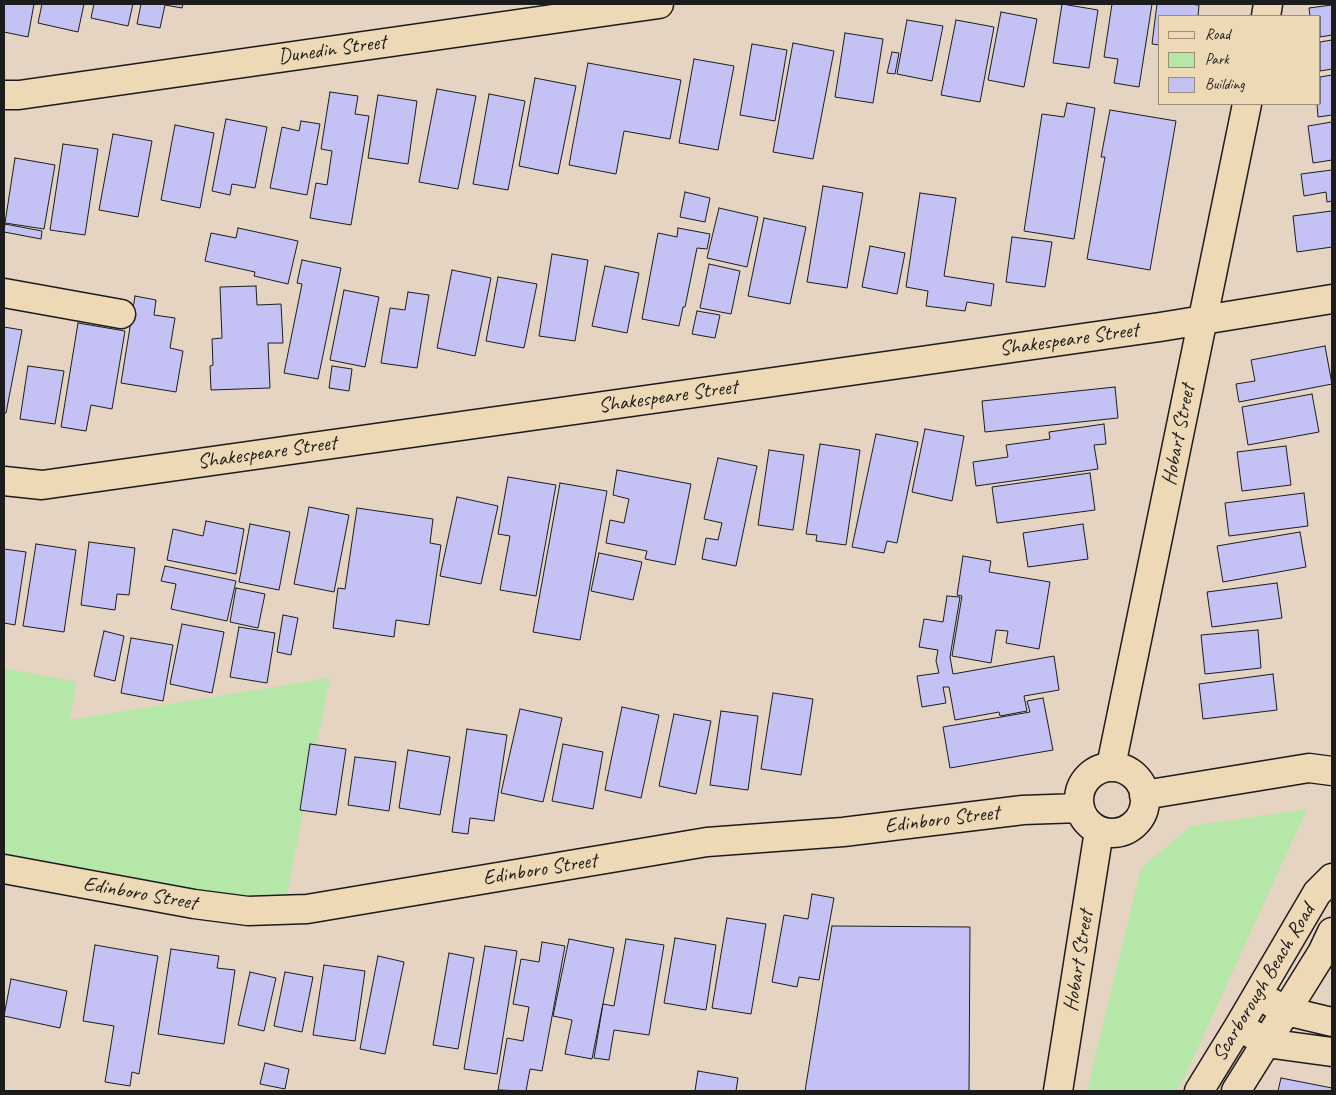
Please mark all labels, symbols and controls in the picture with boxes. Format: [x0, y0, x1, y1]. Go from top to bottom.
legend [1158, 15, 1321, 105]
text: Road [1205, 25, 1230, 44]
street label: Dunedin Street [276, 30, 388, 70]
text: Park [1205, 50, 1229, 69]
text: Building [1205, 75, 1244, 94]
street label: Shakespeare Street [998, 318, 1140, 362]
street label: Shakespeare Street [597, 375, 739, 419]
street label: Hobart Street [1157, 382, 1201, 488]
street label: Shakespeare Street [196, 431, 338, 475]
street label: Edinboro Street [883, 800, 1001, 840]
street label: Edinboro Street [481, 849, 599, 891]
street label: Edinboro Street [81, 872, 199, 916]
street label: Scarborough Beach Road [1207, 900, 1321, 1066]
street label: Hobart Street [1059, 909, 1099, 1013]

